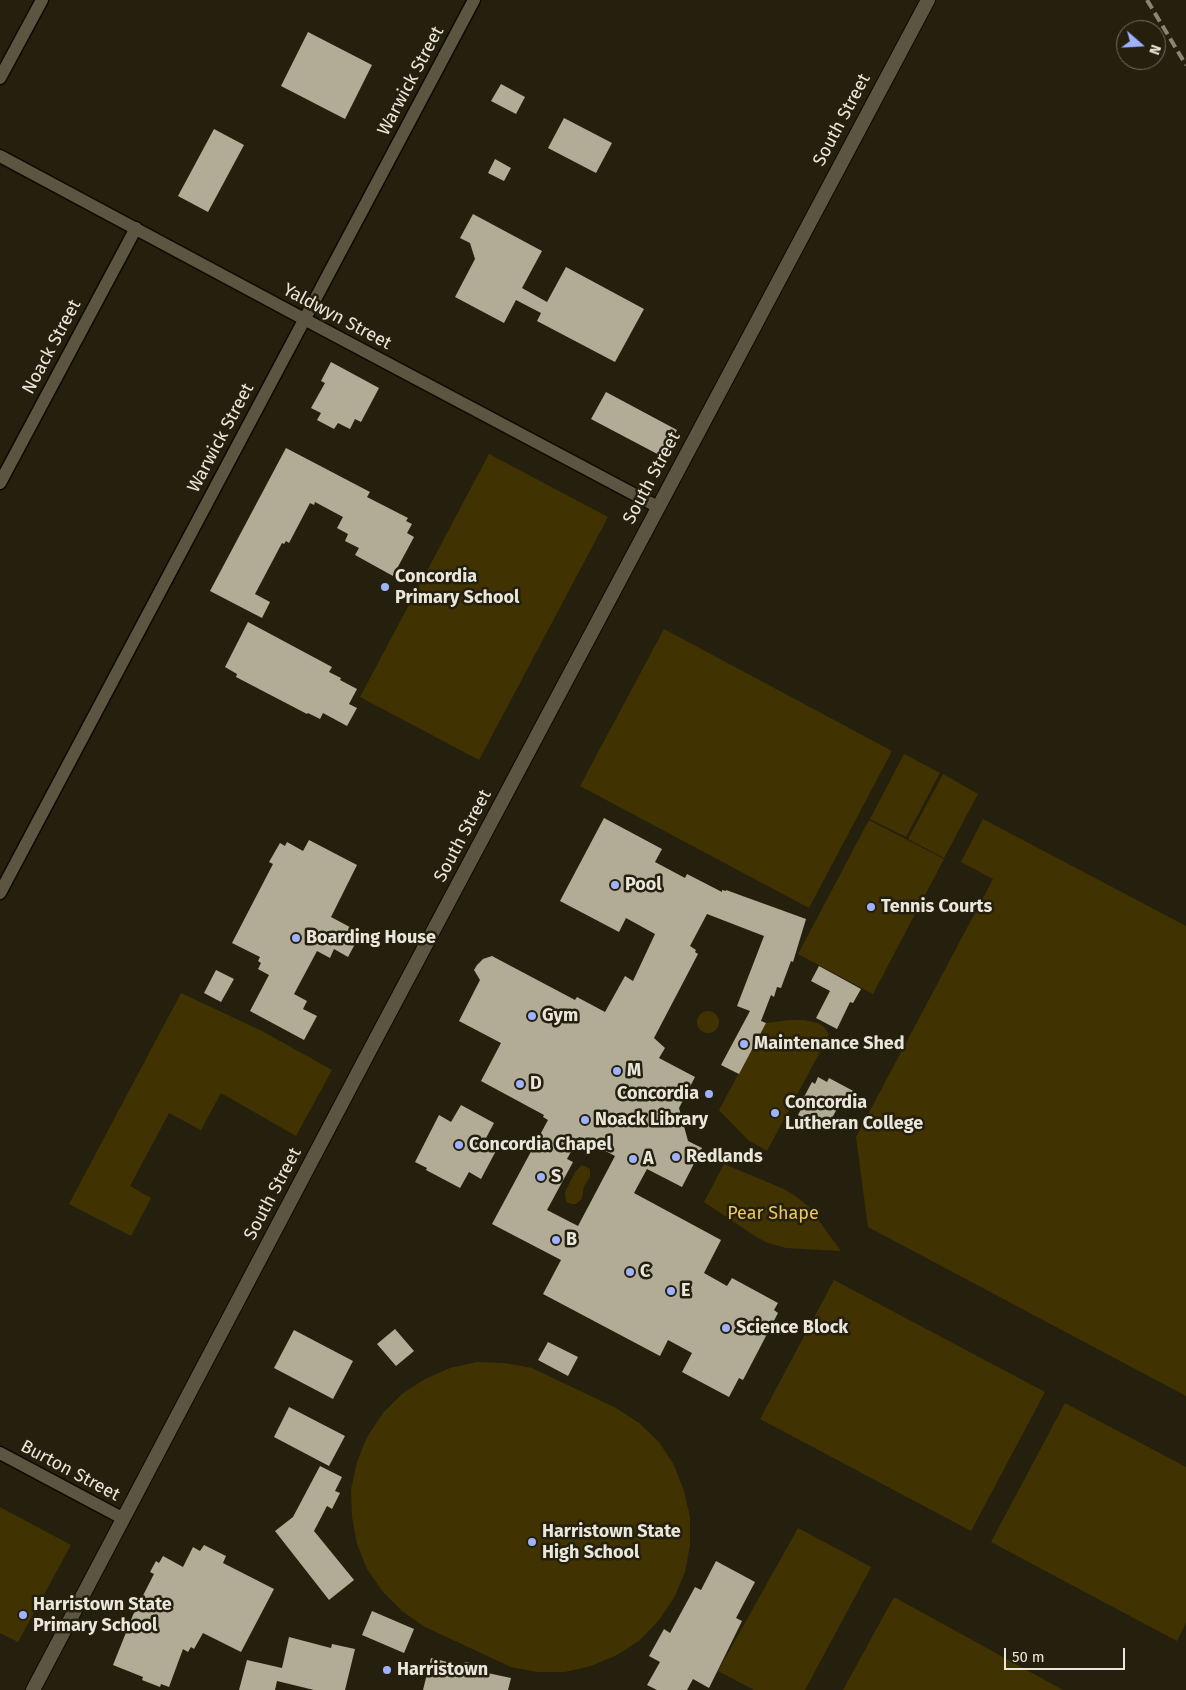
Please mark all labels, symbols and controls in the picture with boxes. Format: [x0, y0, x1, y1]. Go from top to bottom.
north arrow [1116, 20, 1166, 70]
street label: Warwick Street [373, 23, 449, 139]
text: N [1145, 43, 1164, 57]
street label: South Street [809, 70, 875, 170]
street label: Yaldwyn Street [279, 279, 395, 355]
street label: Noack Street [18, 296, 86, 398]
street label: Warwick Street [183, 380, 259, 496]
street label: South Street [619, 428, 685, 528]
place label: Concordia Primary School [395, 566, 519, 608]
marker: Concordia Primary School [379, 581, 391, 593]
street label: South Street [430, 786, 496, 886]
place label: Pool [625, 874, 662, 896]
marker: Pool [609, 879, 621, 891]
place label: Tennis Courts [881, 896, 992, 918]
marker: Tennis Courts [865, 901, 877, 913]
place label: Boarding House [306, 927, 436, 949]
marker: Boarding House [290, 932, 302, 944]
place label: Gym [542, 1005, 578, 1027]
marker: Gym [526, 1010, 538, 1022]
place label: Maintenance Shed [754, 1033, 905, 1055]
marker: Maintenance Shed [738, 1038, 750, 1050]
place label: M [627, 1060, 641, 1082]
marker: M [611, 1065, 623, 1077]
place label: D [530, 1073, 542, 1095]
marker: D [514, 1078, 526, 1090]
place label: Concordia [617, 1083, 699, 1105]
marker: Concordia [703, 1088, 715, 1100]
place label: Concordia Lutheran College [785, 1092, 923, 1134]
marker: Concordia Lutheran College [769, 1107, 781, 1119]
place label: Noack Library [595, 1109, 708, 1131]
marker: Noack Library [579, 1114, 591, 1126]
place label: Concordia Chapel [469, 1134, 612, 1156]
marker: Concordia Chapel [453, 1139, 465, 1151]
street label: South Street [240, 1144, 306, 1244]
place label: Redlands [686, 1146, 763, 1168]
place label: A [643, 1148, 654, 1170]
marker: Redlands [670, 1151, 682, 1163]
marker: A [627, 1153, 639, 1165]
place label: S [551, 1166, 561, 1188]
marker: S [535, 1171, 547, 1183]
park label: Pear Shape [727, 1203, 819, 1225]
place label: B [566, 1229, 577, 1251]
marker: B [550, 1234, 562, 1246]
place label: C [640, 1261, 650, 1283]
marker: C [624, 1266, 636, 1278]
place label: E [681, 1280, 690, 1302]
marker: E [665, 1285, 677, 1297]
place label: Science Block [736, 1317, 848, 1339]
marker: Science Block [720, 1322, 732, 1334]
street label: Burton Street [17, 1436, 123, 1506]
place label: Harristown State High School [542, 1521, 681, 1564]
marker: Harristown State High School [526, 1536, 538, 1548]
place label: Harristown State Primary School [33, 1594, 172, 1636]
marker: Harristown State Primary School [17, 1609, 29, 1621]
scale bar [1006, 1638, 1127, 1670]
text: 50 m [1012, 1648, 1045, 1666]
place label: Harristown [397, 1659, 488, 1681]
marker: Harristown [381, 1664, 393, 1676]

